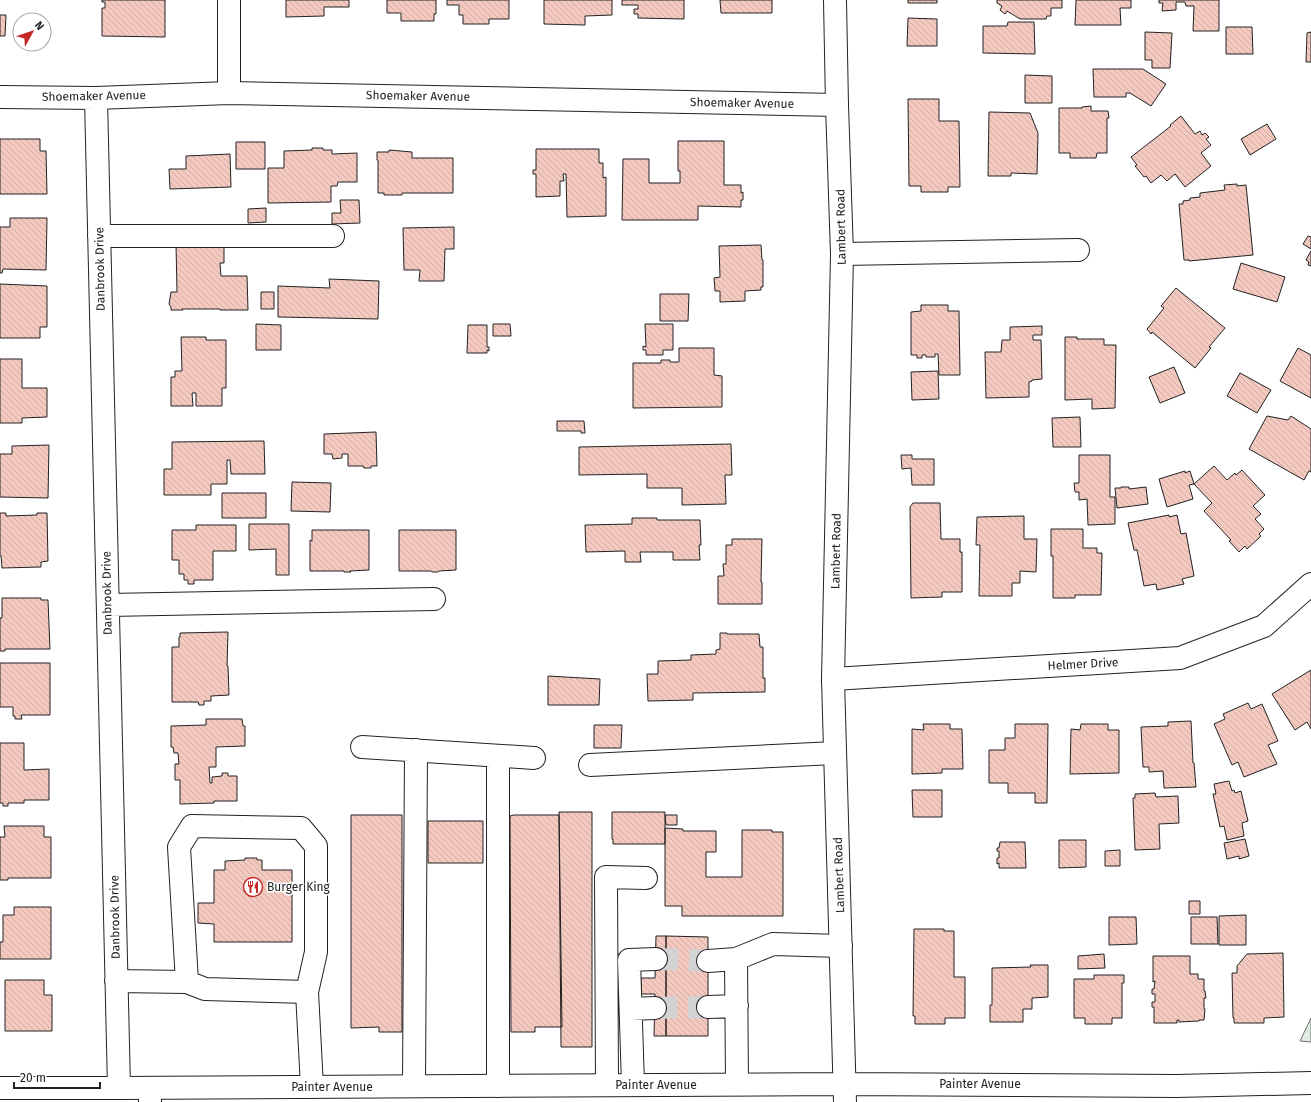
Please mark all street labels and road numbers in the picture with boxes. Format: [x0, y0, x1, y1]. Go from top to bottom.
street label: Shoemaker Avenue [42, 88, 146, 104]
street label: Shoemaker Avenue [366, 88, 470, 104]
street label: Shoemaker Avenue [690, 95, 794, 111]
street label: Lambert Road [833, 189, 849, 265]
street label: Danbrook Drive [92, 227, 108, 311]
street label: Lambert Road [828, 513, 844, 589]
street label: Danbrook Drive [99, 551, 115, 635]
street label: Helmer Drive [1047, 655, 1119, 673]
street label: Lambert Road [831, 837, 847, 913]
street label: Danbrook Drive [107, 875, 123, 959]
street label: Painter Avenue [939, 1077, 1021, 1091]
street label: Painter Avenue [615, 1078, 697, 1092]
street label: Painter Avenue [291, 1080, 373, 1094]

